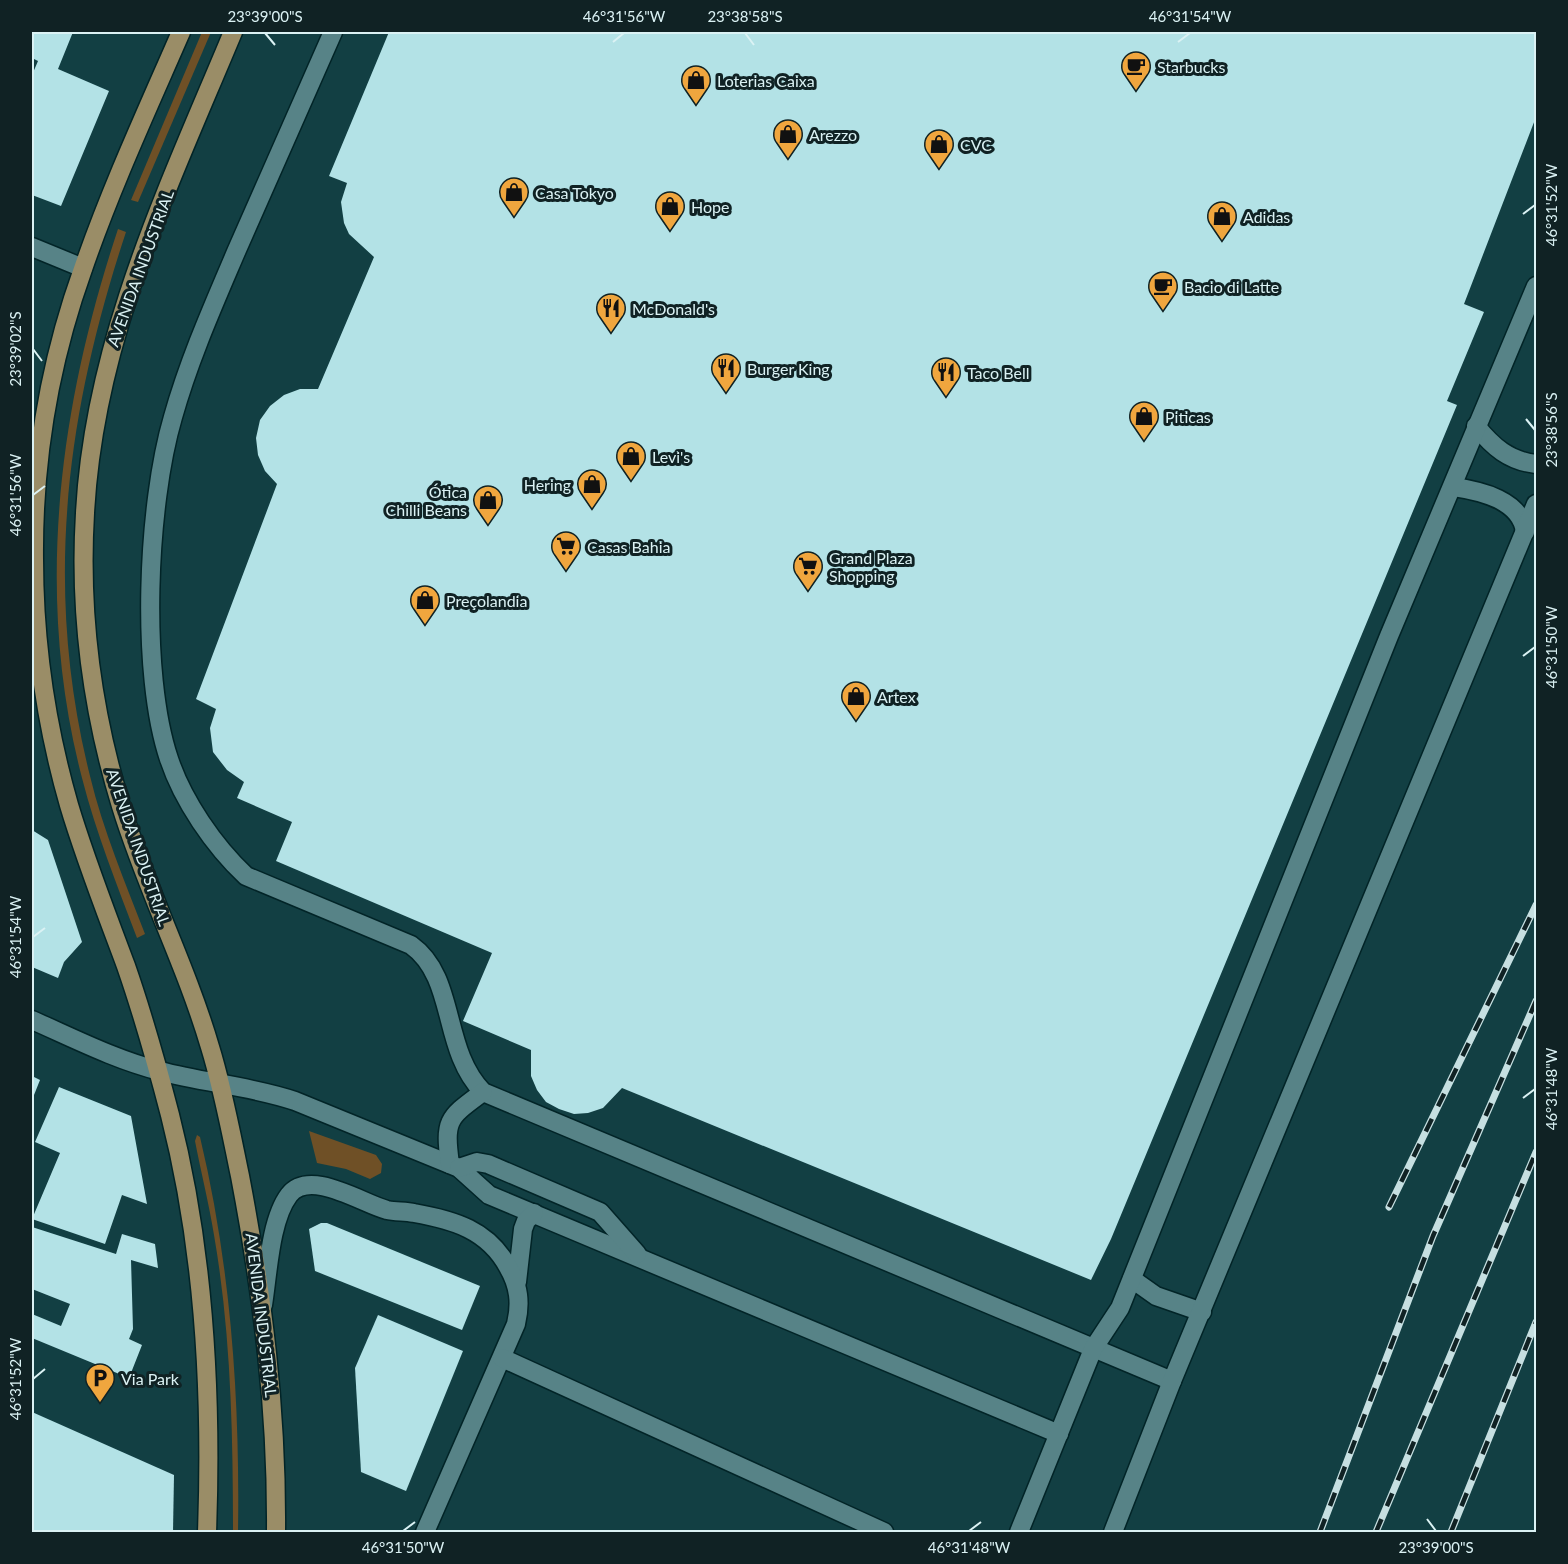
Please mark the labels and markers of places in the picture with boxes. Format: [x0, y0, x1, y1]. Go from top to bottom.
cafe icon: Starbucks [1120, 50, 1152, 92]
place label: Starbucks [1157, 57, 1225, 76]
shop icon: Loterias Caixa [680, 64, 712, 106]
place label: Loterias Caixa [717, 71, 815, 90]
shop icon: Arezzo [772, 118, 804, 160]
place label: Arezzo [809, 125, 857, 144]
shop icon: CVC [923, 128, 955, 170]
place label: CVC [960, 135, 992, 154]
shop icon: Casa Tokyo [498, 176, 530, 218]
place label: Casa Tokyo [535, 183, 614, 202]
shop icon: Hope [654, 190, 686, 232]
place label: Hope [691, 197, 729, 216]
shop icon: Adidas [1206, 200, 1238, 242]
place label: Adidas [1243, 207, 1290, 226]
cafe icon: Bacio di Latte [1147, 270, 1179, 312]
place label: Bacio di Latte [1184, 277, 1279, 296]
restaurant icon: McDonald's [595, 292, 627, 334]
place label: McDonald's [632, 299, 715, 318]
restaurant icon: Burger King [710, 352, 742, 394]
restaurant icon: Taco Bell [930, 356, 962, 398]
place label: Burger King [747, 359, 830, 378]
place label: Taco Bell [967, 363, 1029, 382]
shop icon: Piticas [1128, 400, 1160, 442]
place label: Piticas [1165, 407, 1211, 426]
shop icon: Levi's [615, 440, 647, 482]
place label: Levi's [652, 447, 690, 466]
shop icon: Hering [576, 468, 608, 510]
place label: Hering [524, 475, 571, 494]
place label: Ótica Chilli Beans [386, 482, 467, 519]
shop icon: Ótica Chilli Beans [472, 484, 504, 526]
supermarket icon: Casas Bahia [550, 530, 582, 572]
place label: Casas Bahia [587, 537, 670, 556]
place label: Grand Plaza Shopping [829, 548, 913, 585]
supermarket icon: Grand Plaza Shopping [792, 550, 824, 592]
shop icon: Preçolandia [409, 584, 441, 626]
place label: Preçolandia [446, 591, 527, 610]
shop icon: Artex [840, 680, 872, 722]
place label: Artex [877, 687, 916, 706]
parking icon: Via Park [84, 1362, 116, 1404]
place label: Via Park [121, 1369, 180, 1388]

